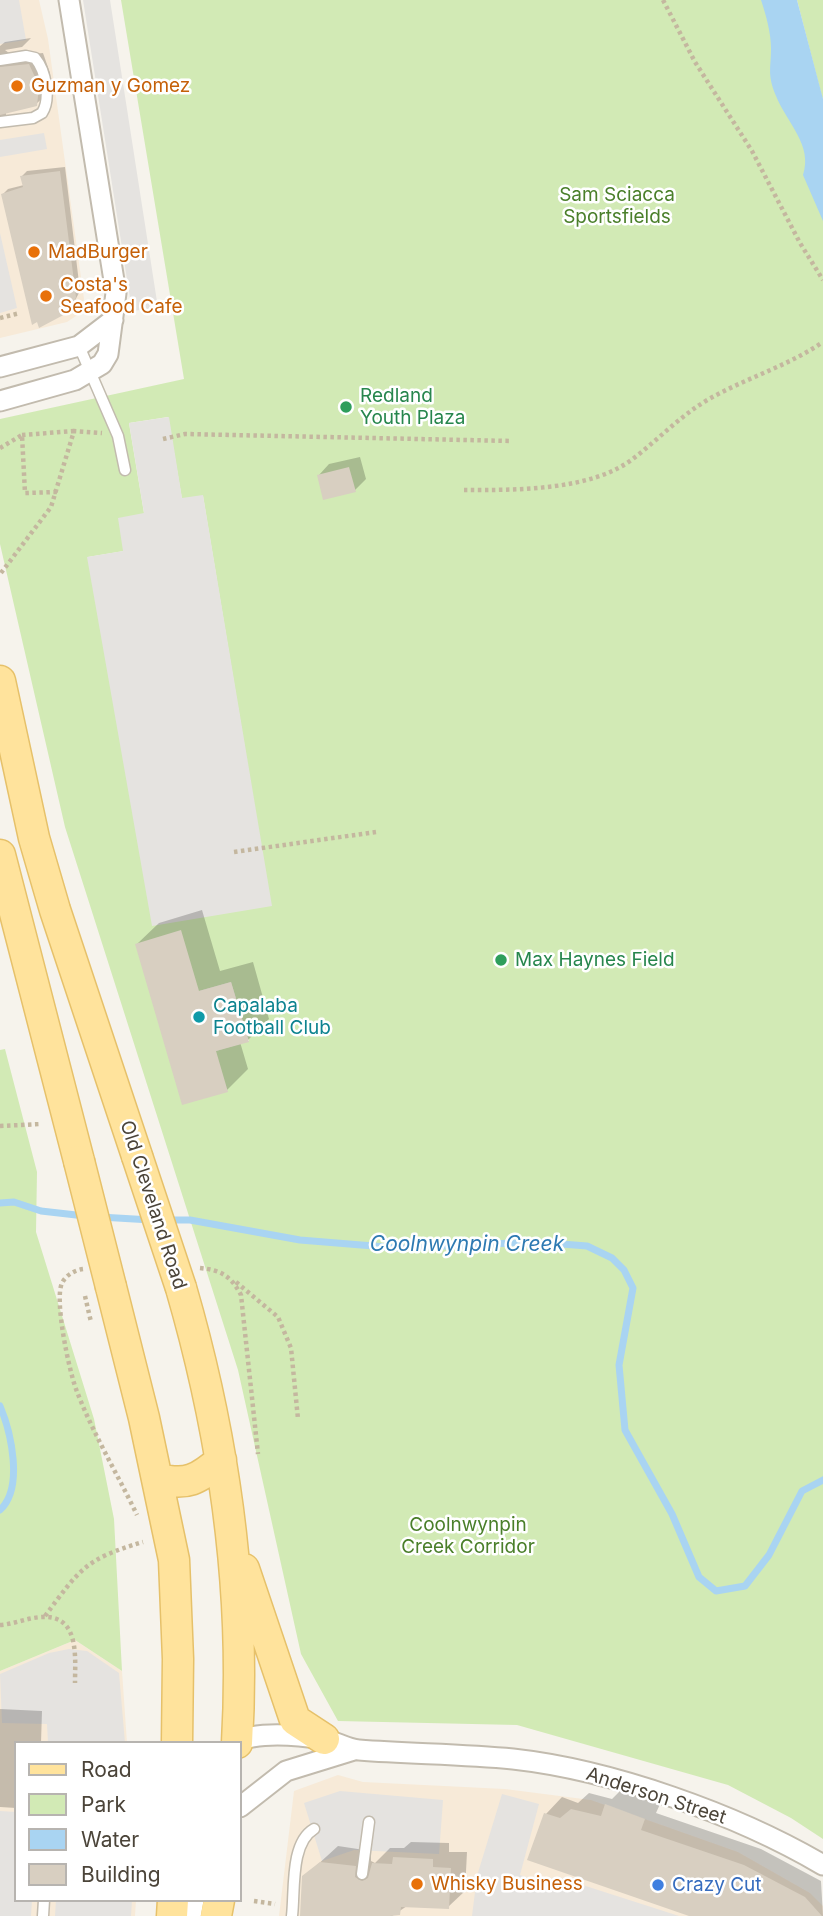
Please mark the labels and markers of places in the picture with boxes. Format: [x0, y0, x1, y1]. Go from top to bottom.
place label: Guzman y Gomez [31, 75, 190, 97]
marker: Guzman y Gomez [9, 78, 25, 94]
place label: MadBurger [48, 241, 148, 263]
marker: MadBurger [26, 244, 42, 260]
place label: Costa's Seafood Cafe [60, 274, 182, 318]
marker: Costa's Seafood Cafe [38, 288, 54, 304]
place label: Redland Youth Plaza [360, 385, 465, 429]
marker: Redland Youth Plaza [338, 399, 354, 415]
place label: Max Haynes Field [515, 949, 675, 971]
marker: Max Haynes Field [493, 952, 509, 968]
place label: Capalaba Football Club [213, 995, 331, 1039]
marker: Capalaba Football Club [191, 1009, 207, 1025]
place label: Whisky Business [431, 1873, 583, 1895]
place label: Crazy Cut [672, 1874, 762, 1896]
marker: Whisky Business [409, 1876, 425, 1892]
marker: Crazy Cut [650, 1877, 666, 1893]

